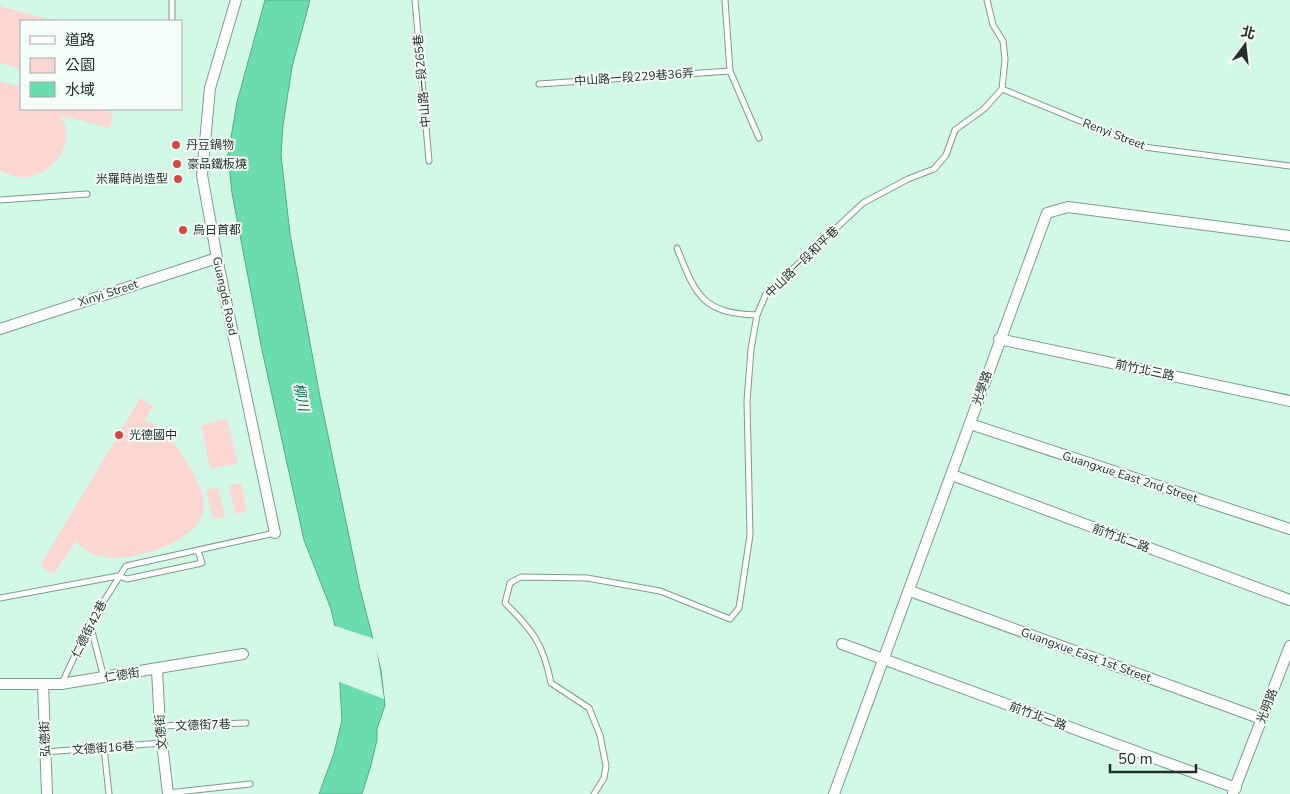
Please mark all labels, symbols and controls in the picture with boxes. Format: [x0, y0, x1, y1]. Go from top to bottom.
legend [20, 20, 182, 110]
north arrow [1220, 20, 1270, 70]
text: 北 [1239, 22, 1257, 44]
text: 道路 [65, 30, 95, 50]
street label: 中山路一段265巷 [410, 34, 434, 128]
text: 公園 [65, 55, 95, 75]
street label: 中山路一段229巷36弄 [574, 65, 694, 89]
text: 水域 [65, 80, 95, 100]
street label: Renyi Street [1080, 115, 1148, 154]
place label: 丹豆鍋物 [186, 137, 234, 153]
marker: 丹豆鍋物 [170, 139, 182, 151]
place label: 豪品鐵板燒 [187, 156, 247, 172]
marker: 豪品鐵板燒 [171, 158, 183, 170]
place label: 米羅時尚造型 [96, 171, 168, 187]
marker: 米羅時尚造型 [172, 173, 184, 185]
place label: 烏日首都 [193, 222, 241, 238]
street label: 中山路一段和平巷 [762, 223, 842, 301]
marker: 烏日首都 [177, 224, 189, 236]
street label: Guangde Road [209, 255, 241, 337]
street label: Xinyi Street [76, 276, 141, 310]
street label: 前竹北三路 [1114, 356, 1176, 384]
street label: 光學路 [969, 368, 995, 408]
water label: 柳川 [289, 381, 314, 415]
place label: 光德國中 [129, 427, 177, 443]
marker: 光德國中 [113, 429, 125, 441]
street label: Guangxue East 2nd Street [1060, 448, 1200, 507]
street label: 前竹北二路 [1090, 520, 1152, 556]
street label: 仁德街42巷 [68, 598, 110, 660]
street label: Guangxue East 1st Street [1019, 624, 1154, 686]
street label: 仁德街 [103, 664, 141, 686]
street label: 光明路 [1253, 686, 1281, 726]
street label: 前竹北一路 [1007, 698, 1069, 734]
street label: 文德街 [151, 713, 171, 751]
street label: 文德街7巷 [175, 716, 231, 734]
street label: 弘德街 [36, 721, 54, 757]
street label: 文德街16巷 [71, 738, 135, 758]
scale bar [1110, 742, 1196, 774]
text: 50 m [1118, 749, 1153, 769]

